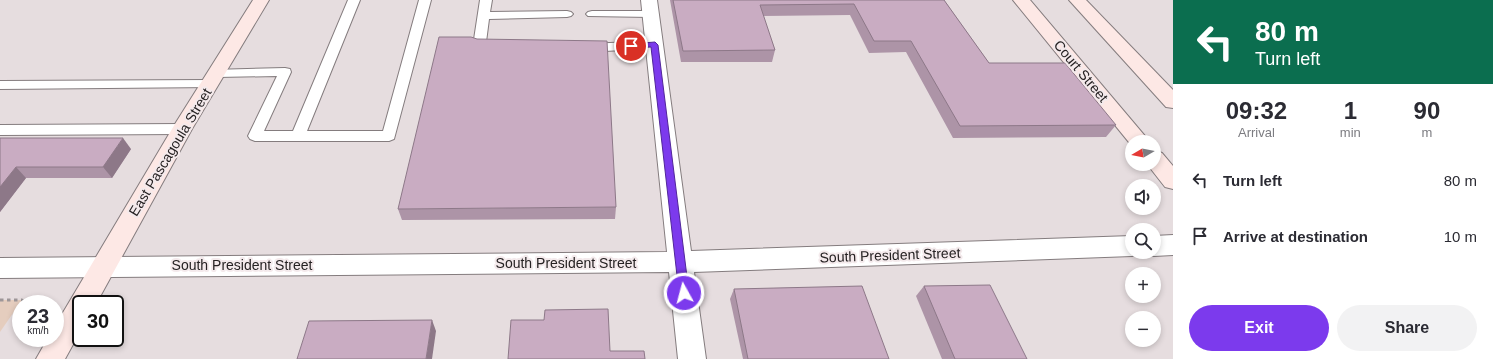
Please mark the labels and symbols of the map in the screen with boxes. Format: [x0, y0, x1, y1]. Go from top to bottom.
pin [614, 29, 648, 63]
street label: Court Street [1051, 37, 1111, 105]
street label: East Pascagoula Street [125, 85, 215, 219]
north arrow [1125, 135, 1161, 171]
street label: South President Street [819, 245, 961, 265]
street label: South President Street [496, 255, 637, 271]
street label: South President Street [172, 257, 313, 273]
position arrow [663, 272, 705, 314]
speed limit sign: 30 [72, 295, 124, 347]

